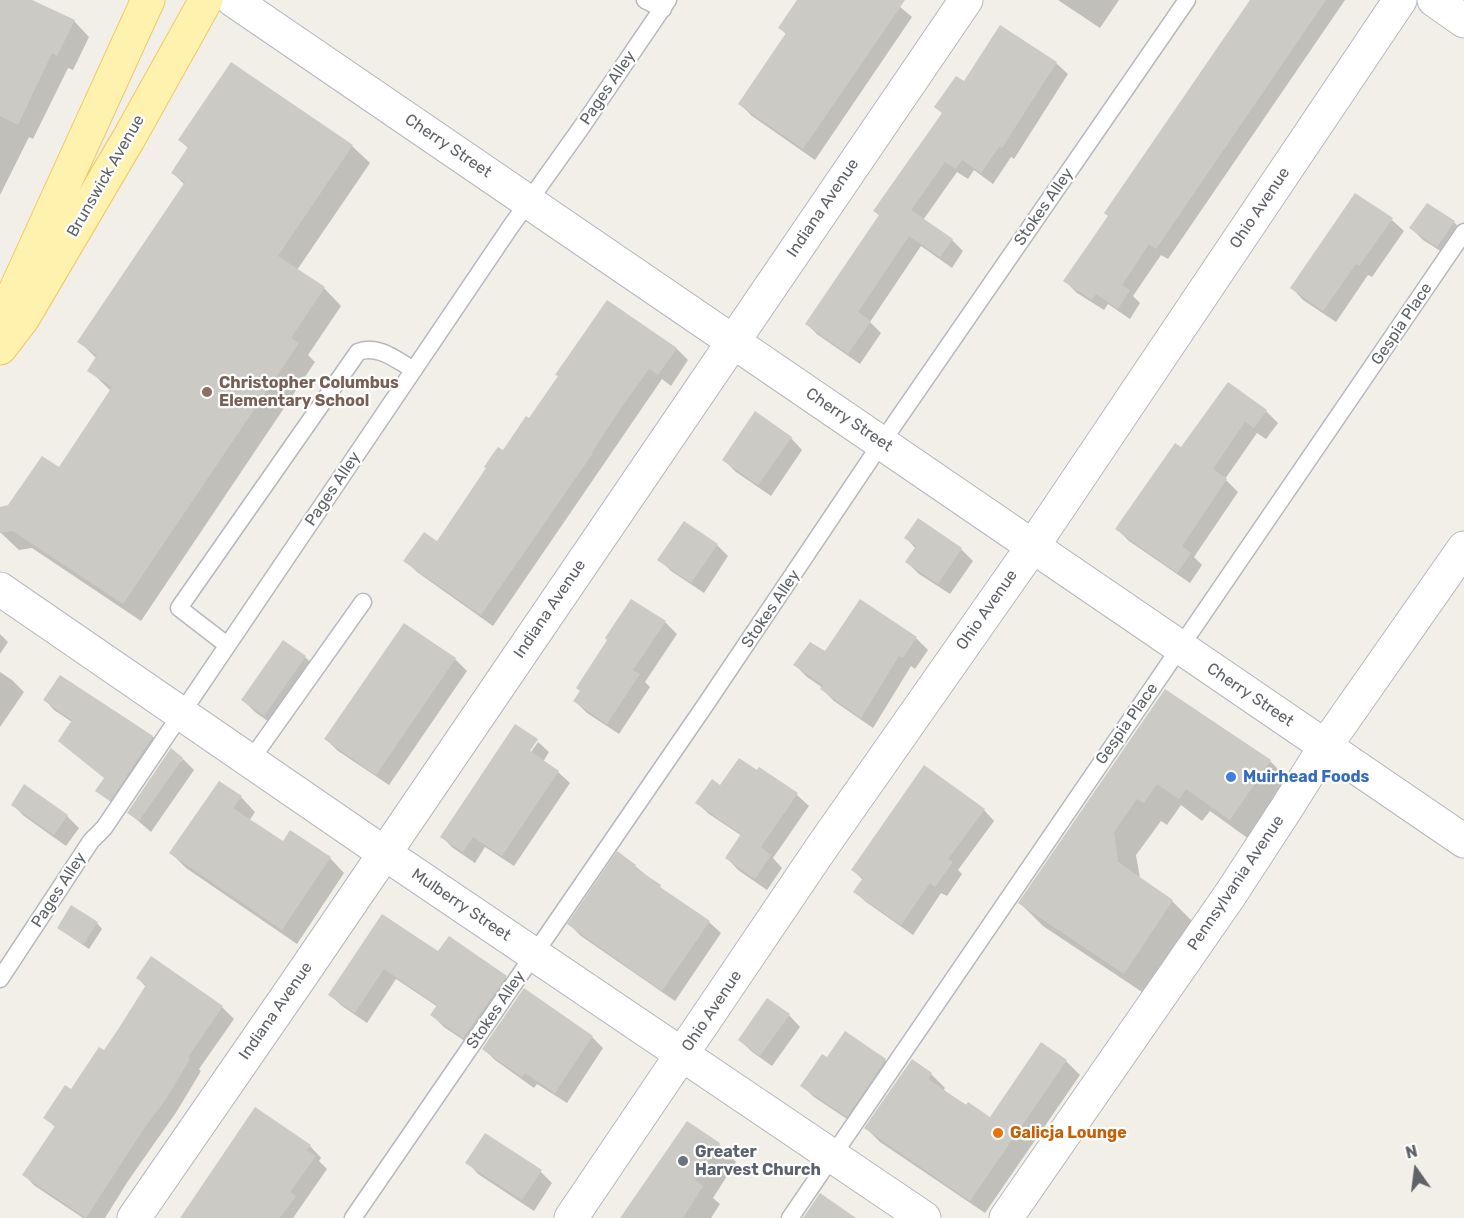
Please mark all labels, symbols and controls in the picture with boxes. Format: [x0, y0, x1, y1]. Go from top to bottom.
street label: Pages Alley [576, 47, 640, 129]
street label: Cherry Street [401, 110, 495, 182]
street label: Brunswick Avenue [63, 112, 149, 240]
street label: Indiana Avenue [783, 155, 863, 261]
street label: Ohio Avenue [1226, 164, 1294, 252]
street label: Stokes Alley [1010, 165, 1078, 249]
street label: Gespia Place [1367, 279, 1437, 369]
place label: Christopher Columbus Elementary School [219, 373, 399, 411]
street label: Cherry Street [802, 384, 896, 456]
marker: Christopher Columbus Elementary School [200, 385, 214, 399]
street label: Pages Alley [301, 448, 365, 530]
street label: Indiana Avenue [510, 556, 590, 662]
street label: Stokes Alley [738, 566, 804, 652]
street label: Ohio Avenue [952, 566, 1022, 654]
street label: Cherry Street [1203, 659, 1297, 731]
street label: Gespia Place [1092, 680, 1162, 768]
place label: Muirhead Foods [1243, 767, 1369, 787]
marker: Muirhead Foods [1224, 770, 1238, 784]
street label: Pennsylvania Avenue [1184, 812, 1288, 954]
street label: Pages Alley [28, 849, 90, 931]
street label: Mulberry Street [408, 865, 514, 945]
street label: Indiana Avenue [235, 958, 317, 1064]
street label: Stokes Alley [463, 967, 529, 1053]
street label: Ohio Avenue [678, 967, 746, 1055]
place label: Galicja Lounge [1010, 1123, 1127, 1143]
marker: Galicja Lounge [991, 1126, 1005, 1140]
north arrow [1386, 1140, 1446, 1200]
text: N [1404, 1141, 1419, 1163]
place label: Greater Harvest Church [695, 1142, 821, 1180]
marker: Greater Harvest Church [676, 1154, 690, 1168]

